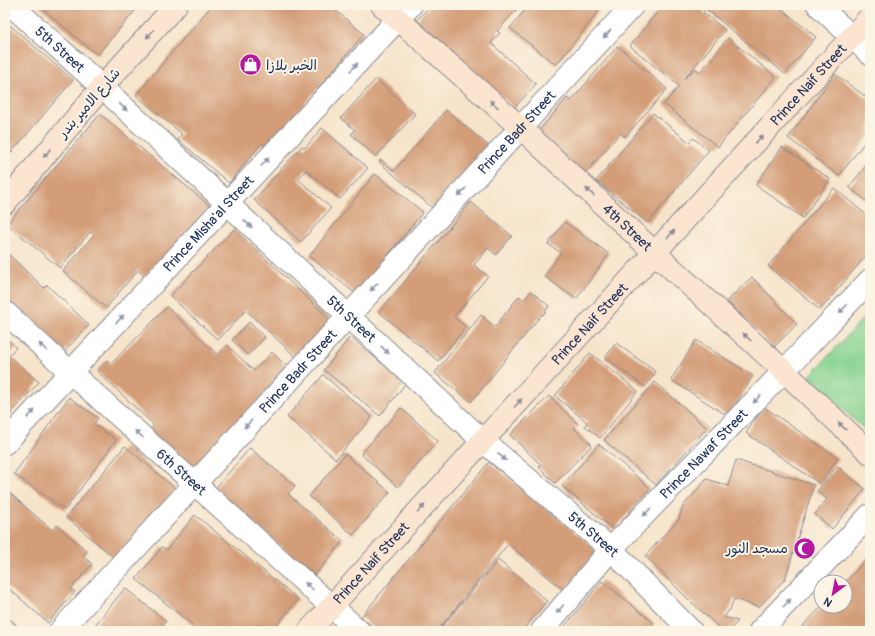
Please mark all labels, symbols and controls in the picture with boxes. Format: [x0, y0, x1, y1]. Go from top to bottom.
street label: 5th Street [32, 22, 89, 76]
one-way arrow [145, 29, 155, 39]
one-way arrow [602, 29, 611, 39]
street label: Prince Naif Street [766, 40, 850, 129]
shop icon: الخبر بلازا [237, 52, 263, 78]
place label: الخبر بلازا [266, 57, 317, 74]
one-way arrow [349, 62, 359, 72]
street label: شارع الامير بندر [53, 65, 125, 143]
street label: Prince Badr Street [474, 87, 559, 178]
one-way arrow [489, 99, 499, 108]
one-way arrow [118, 102, 127, 111]
one-way arrow [754, 134, 763, 143]
one-way arrow [42, 148, 51, 159]
one-way arrow [261, 157, 270, 167]
street label: Prince Misha'al Street [159, 172, 257, 276]
one-way arrow [458, 187, 467, 196]
one-way arrow [585, 187, 595, 196]
street label: 4th Street [599, 200, 656, 255]
one-way arrow [244, 219, 253, 228]
one-way arrow [667, 229, 676, 240]
street label: Prince Naif Street [548, 279, 632, 368]
one-way arrow [370, 283, 379, 292]
street label: 5th Street [323, 292, 380, 346]
one-way arrow [838, 304, 848, 314]
one-way arrow [115, 314, 125, 324]
street label: Prince Badr Street [255, 326, 340, 417]
one-way arrow [742, 332, 752, 342]
one-way arrow [37, 342, 48, 351]
one-way arrow [380, 346, 390, 355]
one-way arrow [752, 394, 762, 404]
one-way arrow [513, 398, 522, 408]
street label: Prince Nawaf Street [656, 405, 751, 502]
one-way arrow [27, 409, 36, 420]
one-way arrow [244, 419, 253, 430]
one-way arrow [837, 421, 847, 431]
one-way arrow [134, 429, 144, 439]
street label: 6th Street [153, 445, 210, 499]
one-way arrow [497, 452, 507, 461]
one-way arrow [416, 504, 425, 514]
one-way arrow [642, 507, 651, 517]
street label: 5th Street [565, 508, 622, 560]
street label: Prince Naif Street [329, 518, 413, 608]
mosque icon: مسجد النور [791, 535, 817, 561]
place label: مسجد النور [725, 540, 788, 558]
north arrow [813, 574, 853, 614]
one-way arrow [303, 582, 314, 591]
text: N [821, 594, 835, 610]
one-way arrow [782, 598, 792, 608]
one-way arrow [556, 604, 565, 615]

